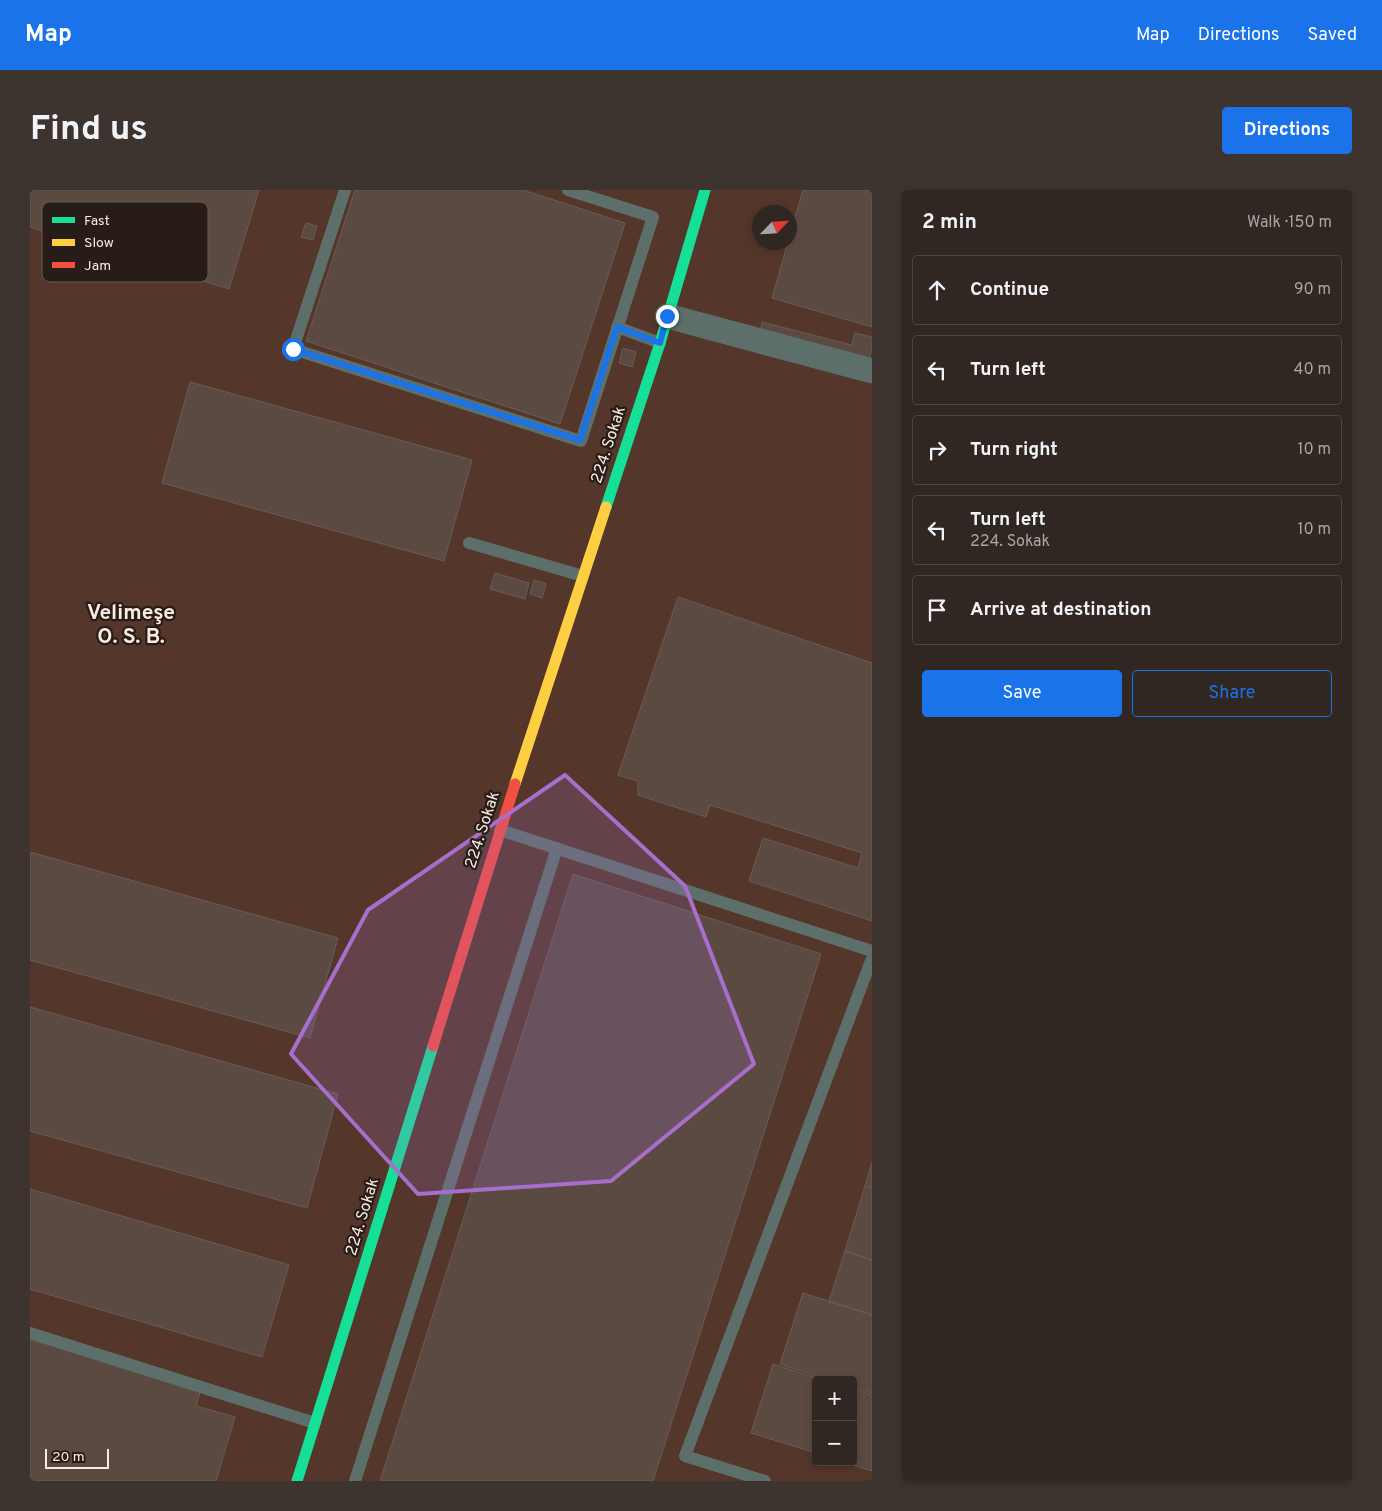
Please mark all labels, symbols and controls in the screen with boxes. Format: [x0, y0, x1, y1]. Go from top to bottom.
text: Map [25, 20, 72, 50]
text: Map [1136, 24, 1170, 47]
text: Directions [1198, 24, 1280, 47]
text: Saved [1308, 24, 1357, 47]
button: Directions [1222, 107, 1352, 154]
text: Find us [30, 108, 148, 152]
legend [42, 202, 208, 282]
north arrow [752, 205, 797, 250]
text: 2 min [922, 209, 977, 236]
text: Fast [84, 213, 110, 230]
text: Walk · 150 m [1247, 213, 1332, 233]
text: Slow [84, 235, 114, 252]
text: Jam [84, 258, 111, 275]
icon: ahead [923, 276, 951, 304]
text: Continue [970, 278, 1049, 302]
text: 90 m [1294, 280, 1331, 300]
route end [656, 305, 679, 328]
route start [282, 338, 305, 361]
icon: left [923, 356, 951, 384]
text: Turn left [970, 358, 1046, 382]
text: 40 m [1293, 360, 1331, 380]
street label: 224. Sokak [587, 404, 631, 486]
icon: right [923, 436, 951, 464]
text: Turn right [970, 438, 1058, 462]
text: 10 m [1297, 440, 1331, 460]
text: Turn left [970, 508, 1046, 532]
icon: left [923, 516, 951, 544]
text: 10 m [1297, 520, 1331, 540]
text: 224. Sokak [970, 532, 1050, 552]
icon: arrive [923, 596, 951, 624]
text: Arrive at destination [970, 598, 1151, 622]
district label: Velimeşe O. S. B. [87, 600, 175, 651]
button: Save [922, 670, 1122, 717]
button: Share [1132, 670, 1332, 717]
street label: 224. Sokak [461, 789, 505, 871]
street label: 224. Sokak [342, 1176, 384, 1258]
map controls [812, 1376, 857, 1466]
button: + [812, 1376, 857, 1421]
button: − [812, 1421, 857, 1466]
scale bar [45, 1446, 109, 1469]
text: 20 m [52, 1449, 85, 1466]

